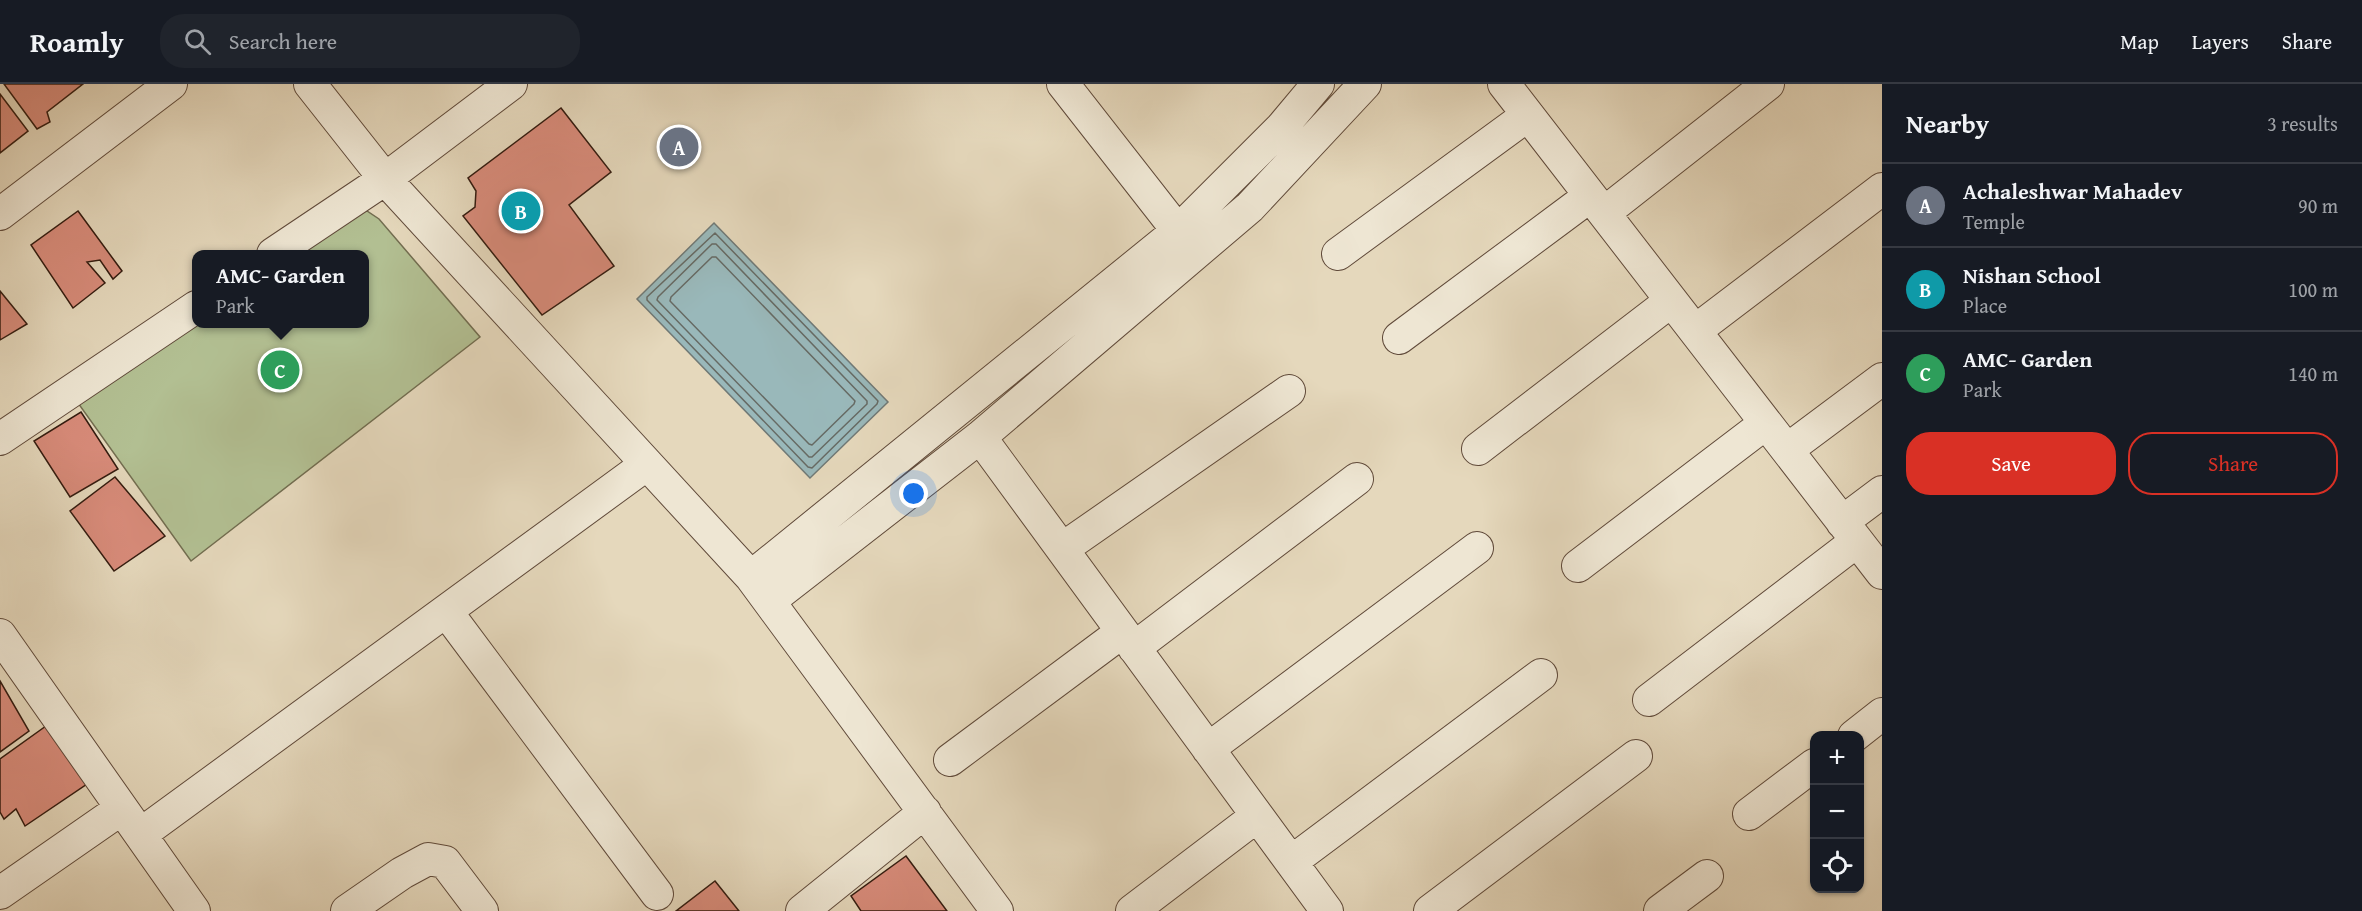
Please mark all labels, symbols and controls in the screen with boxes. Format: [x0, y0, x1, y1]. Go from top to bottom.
search box [160, 14, 580, 68]
text: Roamly [30, 21, 124, 62]
icon: search [181, 25, 214, 58]
text: Search here [229, 25, 337, 57]
text: Map [2120, 26, 2159, 57]
text: Layers [2192, 26, 2249, 57]
text: Share [2282, 26, 2332, 57]
text: Nearby [1906, 104, 1989, 143]
text: 3 results [2267, 109, 2338, 138]
pin: A [660, 124, 698, 170]
text: Achaleshwar Mahadev [1963, 175, 2182, 207]
pin: B [502, 188, 540, 234]
text: A [1919, 191, 1932, 220]
text: 90 m [2298, 191, 2338, 220]
text: Temple [1963, 207, 2025, 236]
popup [192, 250, 369, 328]
text: AMC- Garden [216, 259, 345, 291]
text: Nishan School [1963, 259, 2101, 291]
text: B [1919, 275, 1932, 304]
text: 100 m [2288, 275, 2338, 304]
text: Park [216, 291, 255, 320]
text: Place [1963, 291, 2007, 320]
text: AMC- Garden [1963, 343, 2092, 375]
pin: C [260, 348, 300, 392]
text: C [1920, 359, 1931, 388]
text: 140 m [2288, 359, 2338, 388]
text: Park [1963, 375, 2002, 404]
button: Save [1906, 432, 2116, 495]
button: Share [2128, 432, 2338, 495]
your location [899, 479, 928, 508]
map controls [1810, 731, 1864, 893]
button: + [1810, 731, 1864, 785]
button: − [1810, 785, 1864, 839]
button: locate [1810, 839, 1864, 893]

